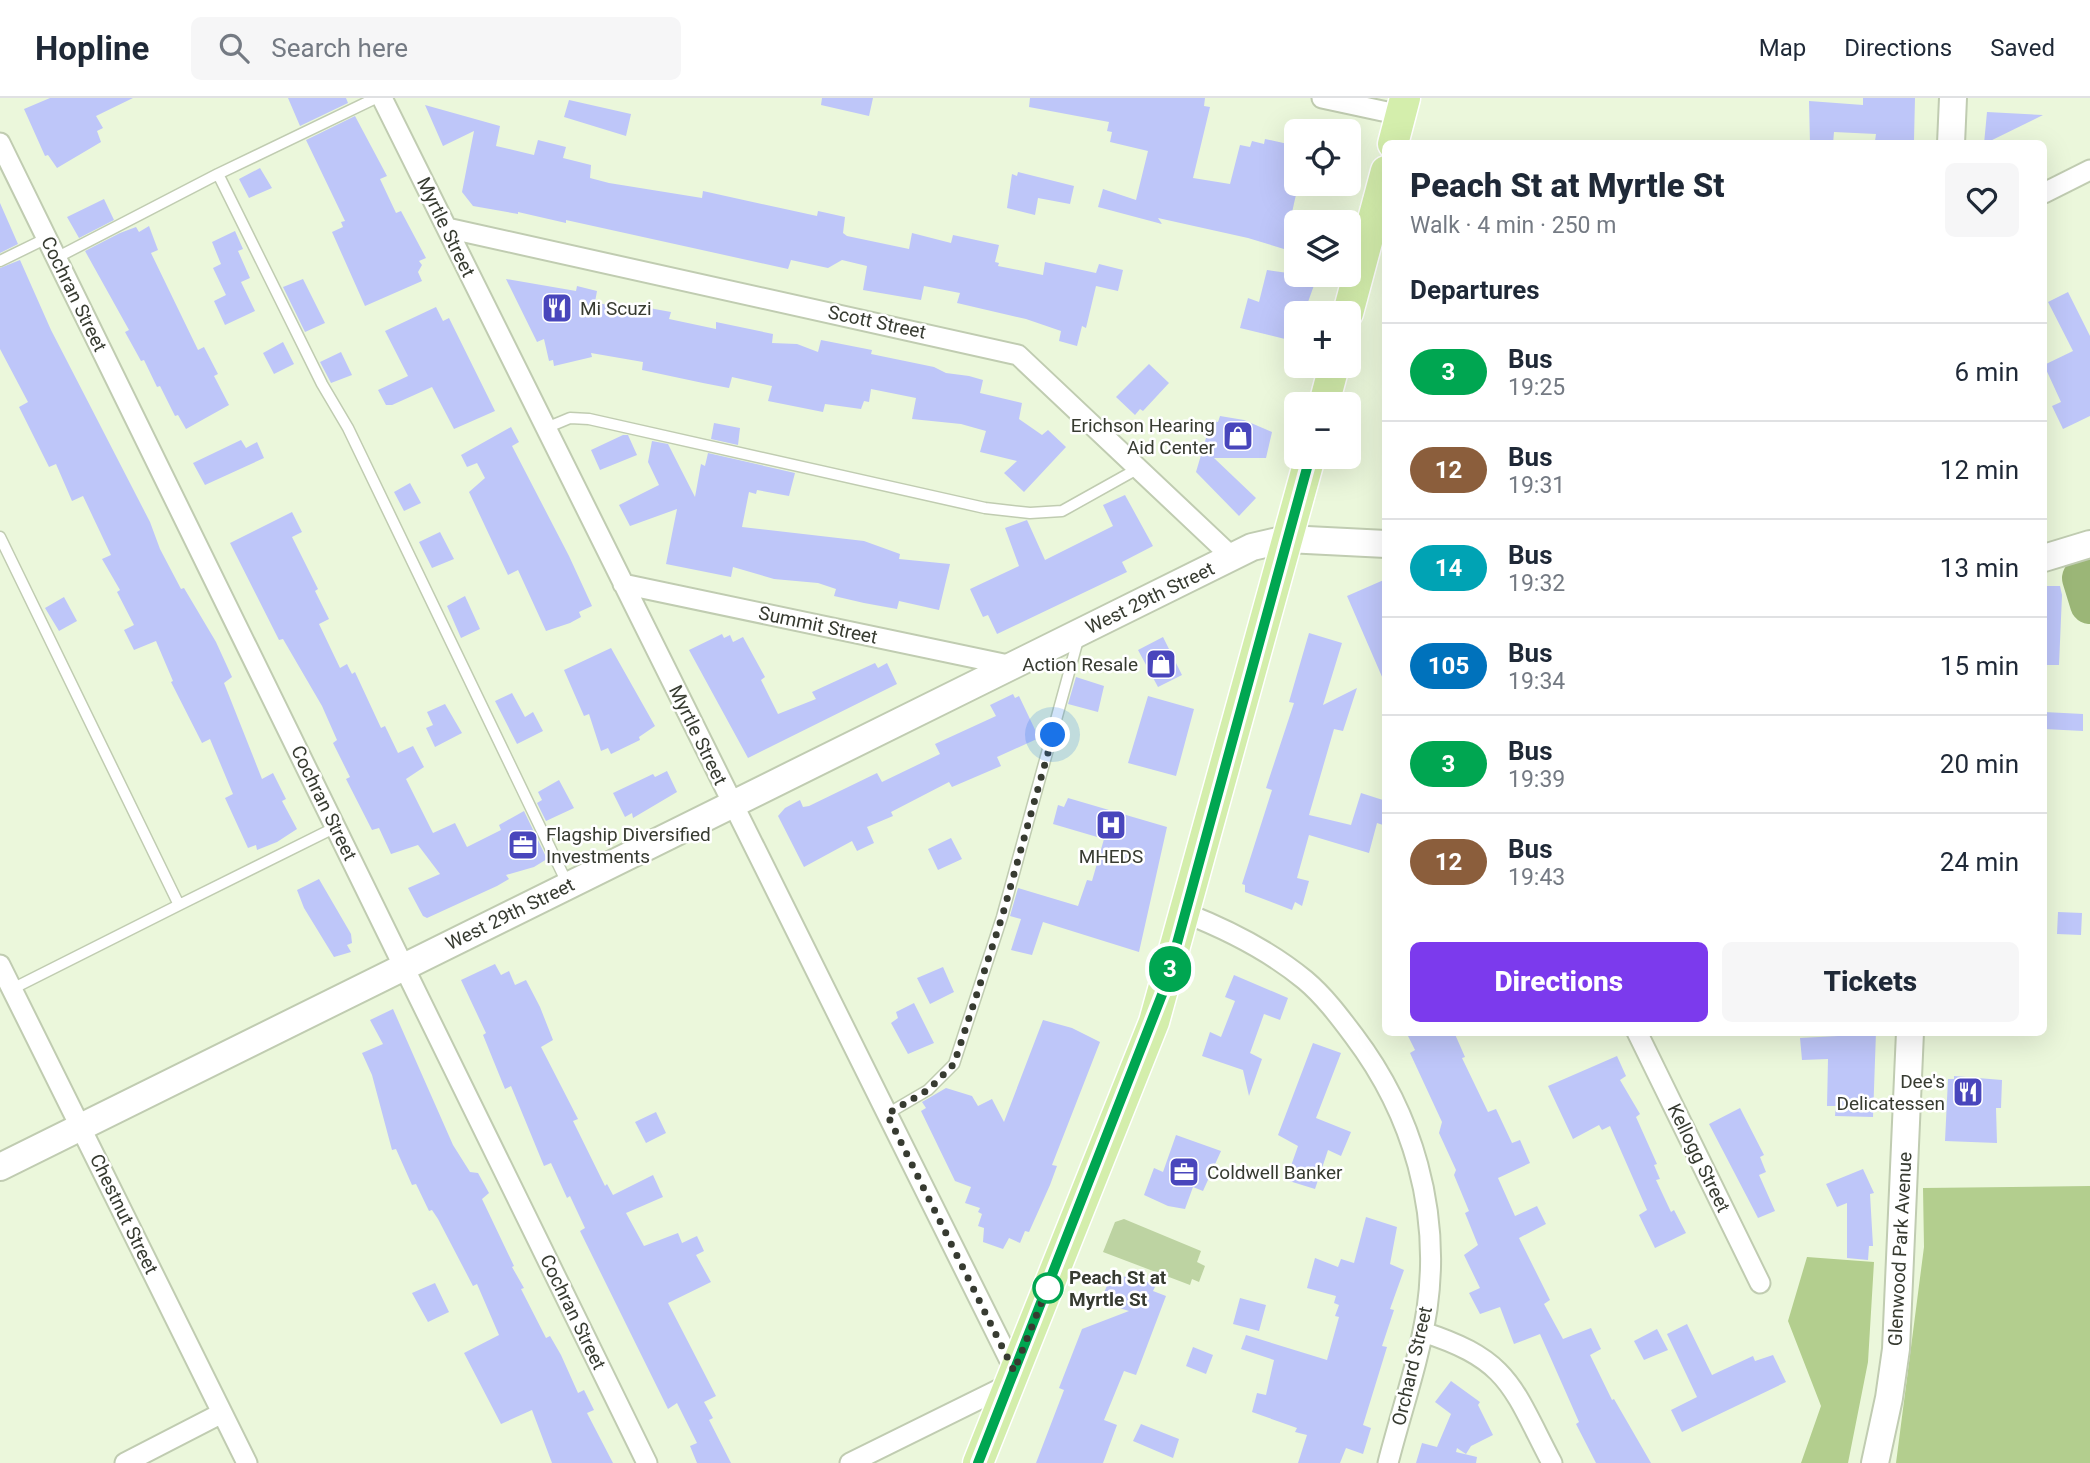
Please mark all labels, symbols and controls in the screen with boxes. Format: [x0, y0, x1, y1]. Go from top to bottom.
search box [191, 17, 681, 80]
text: Hopline [35, 29, 149, 68]
icon: search [215, 29, 253, 67]
text: Search here [271, 33, 408, 63]
text: Map [1759, 34, 1806, 62]
text: Directions [1844, 34, 1952, 62]
text: Saved [1990, 34, 2055, 62]
map controls [1284, 119, 1361, 469]
button: locate [1284, 119, 1361, 196]
button: heart [1945, 163, 2019, 237]
text: Peach St at Myrtle St [1410, 166, 1725, 205]
street label: Myrtle Street [412, 173, 480, 281]
button: layers [1284, 210, 1361, 287]
text: Walk · 4 min · 250 m [1410, 212, 1616, 239]
street label: Cochran Street [36, 233, 112, 355]
text: Departures [1410, 275, 1540, 305]
restaurant icon: Mi Scuzi [540, 291, 574, 325]
place label: Mi Scuzi [580, 297, 652, 320]
street label: Scott Street [826, 300, 928, 344]
button: + [1284, 301, 1361, 378]
text: Bus [1508, 344, 1553, 374]
text: 6 min [1954, 357, 2019, 387]
text: 3 [1442, 358, 1455, 386]
text: 19:25 [1508, 374, 1565, 401]
button: − [1284, 392, 1361, 469]
place label: Erichson Hearing Aid Center [1071, 414, 1216, 459]
shop icon: Erichson Hearing Aid Center [1221, 419, 1255, 453]
text: Bus [1508, 442, 1553, 472]
text: 12 min [1940, 455, 2019, 485]
text: 12 [1435, 456, 1462, 484]
text: 19:31 [1508, 472, 1565, 499]
text: Bus [1508, 540, 1553, 570]
text: 13 min [1940, 553, 2019, 583]
text: 14 [1435, 554, 1462, 582]
street label: West 29th Street [1082, 557, 1218, 639]
text: 19:32 [1508, 570, 1565, 597]
street label: Summit Street [757, 601, 879, 649]
text: Bus [1508, 638, 1553, 668]
shop icon: Action Resale [1144, 647, 1178, 681]
text: 15 min [1940, 651, 2019, 681]
text: 105 [1428, 652, 1469, 680]
place label: Action Resale [1022, 653, 1138, 676]
text: 19:34 [1508, 668, 1565, 695]
street label: Myrtle Street [664, 681, 732, 789]
your location [1035, 717, 1070, 752]
text: Bus [1508, 736, 1553, 766]
street label: Cochran Street [286, 742, 362, 864]
text: 20 min [1940, 749, 2019, 779]
text: 3 [1442, 750, 1455, 778]
text: 19:39 [1508, 766, 1565, 793]
hospital icon: MHEDS [1094, 808, 1128, 842]
place label: Flagship Diversified Investments [546, 823, 711, 868]
office icon: Flagship Diversified Investments [506, 828, 540, 862]
text: Bus [1508, 834, 1553, 864]
place label: MHEDS [1079, 845, 1143, 868]
text: 24 min [1940, 847, 2019, 877]
text: 12 [1435, 848, 1462, 876]
text: 19:43 [1508, 864, 1565, 891]
street label: West 29th Street [442, 873, 578, 955]
button: Directions [1410, 942, 1708, 1022]
button: Tickets [1722, 942, 2019, 1022]
line badge: 3 [1147, 946, 1193, 992]
text: 3 [1163, 955, 1177, 983]
place label: Dee's Delicatessen [1836, 1070, 1945, 1115]
restaurant icon: Dee's Delicatessen [1951, 1075, 1985, 1109]
street label: Kellogg Street [1663, 1100, 1735, 1216]
street label: Chestnut Street [85, 1150, 163, 1278]
street label: Glenwood Park Avenue [1883, 1151, 1917, 1347]
office icon: Coldwell Banker [1167, 1155, 1201, 1189]
place label: Coldwell Banker [1207, 1161, 1343, 1184]
street label: Cochran Street [535, 1251, 611, 1373]
place label: Peach St at Myrtle St [1069, 1266, 1167, 1311]
marker: Peach St at Myrtle St [1033, 1273, 1063, 1303]
street label: Orchard Street [1387, 1304, 1437, 1428]

